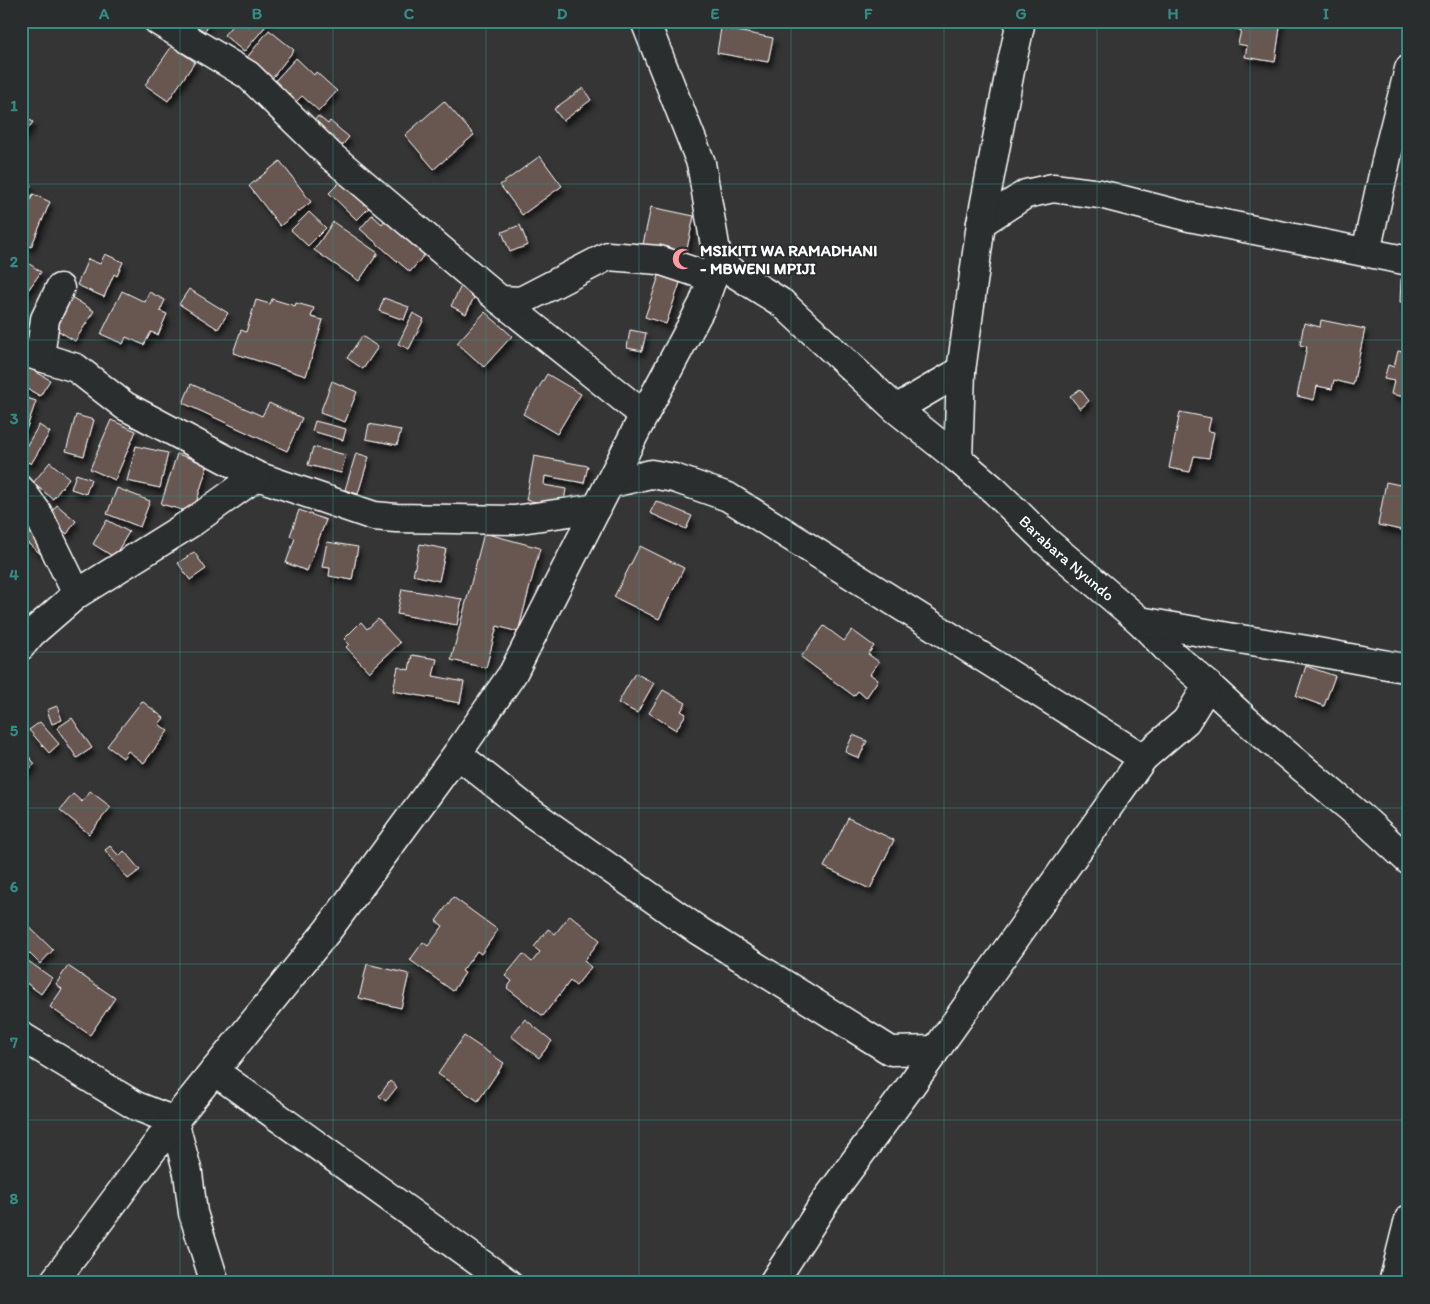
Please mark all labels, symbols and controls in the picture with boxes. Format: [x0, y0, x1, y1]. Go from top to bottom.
text: A [98, 4, 110, 23]
text: B [252, 4, 263, 23]
text: C [404, 4, 415, 23]
text: D [557, 4, 568, 23]
text: E [711, 4, 720, 23]
text: F [864, 4, 873, 23]
text: G [1015, 4, 1027, 23]
text: H [1167, 4, 1179, 23]
text: I [1323, 4, 1329, 23]
text: 1 [10, 96, 18, 115]
place label: MSIKITI WA RAMADHANI - MBWENI MPIJI [700, 241, 877, 278]
mosque icon: MSIKITI WA RAMADHANI - MBWENI MPIJI [670, 246, 696, 272]
text: 2 [10, 252, 19, 271]
text: 3 [10, 409, 19, 428]
street label: Barabara Nyundo [1015, 511, 1118, 605]
text: 4 [9, 565, 19, 584]
text: 5 [10, 721, 19, 740]
text: 6 [10, 877, 19, 896]
text: 7 [9, 1033, 18, 1052]
text: 8 [10, 1189, 19, 1208]

